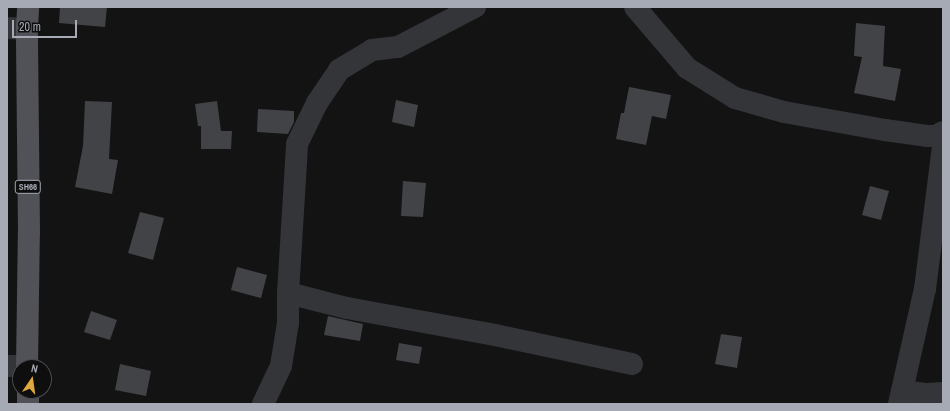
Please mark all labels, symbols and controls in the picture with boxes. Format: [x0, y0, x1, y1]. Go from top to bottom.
scale bar [14, 12, 79, 38]
text: 20 m [19, 19, 41, 35]
road number: SH66 [14, 180, 42, 194]
north arrow [12, 359, 52, 399]
text: N [30, 361, 39, 376]

